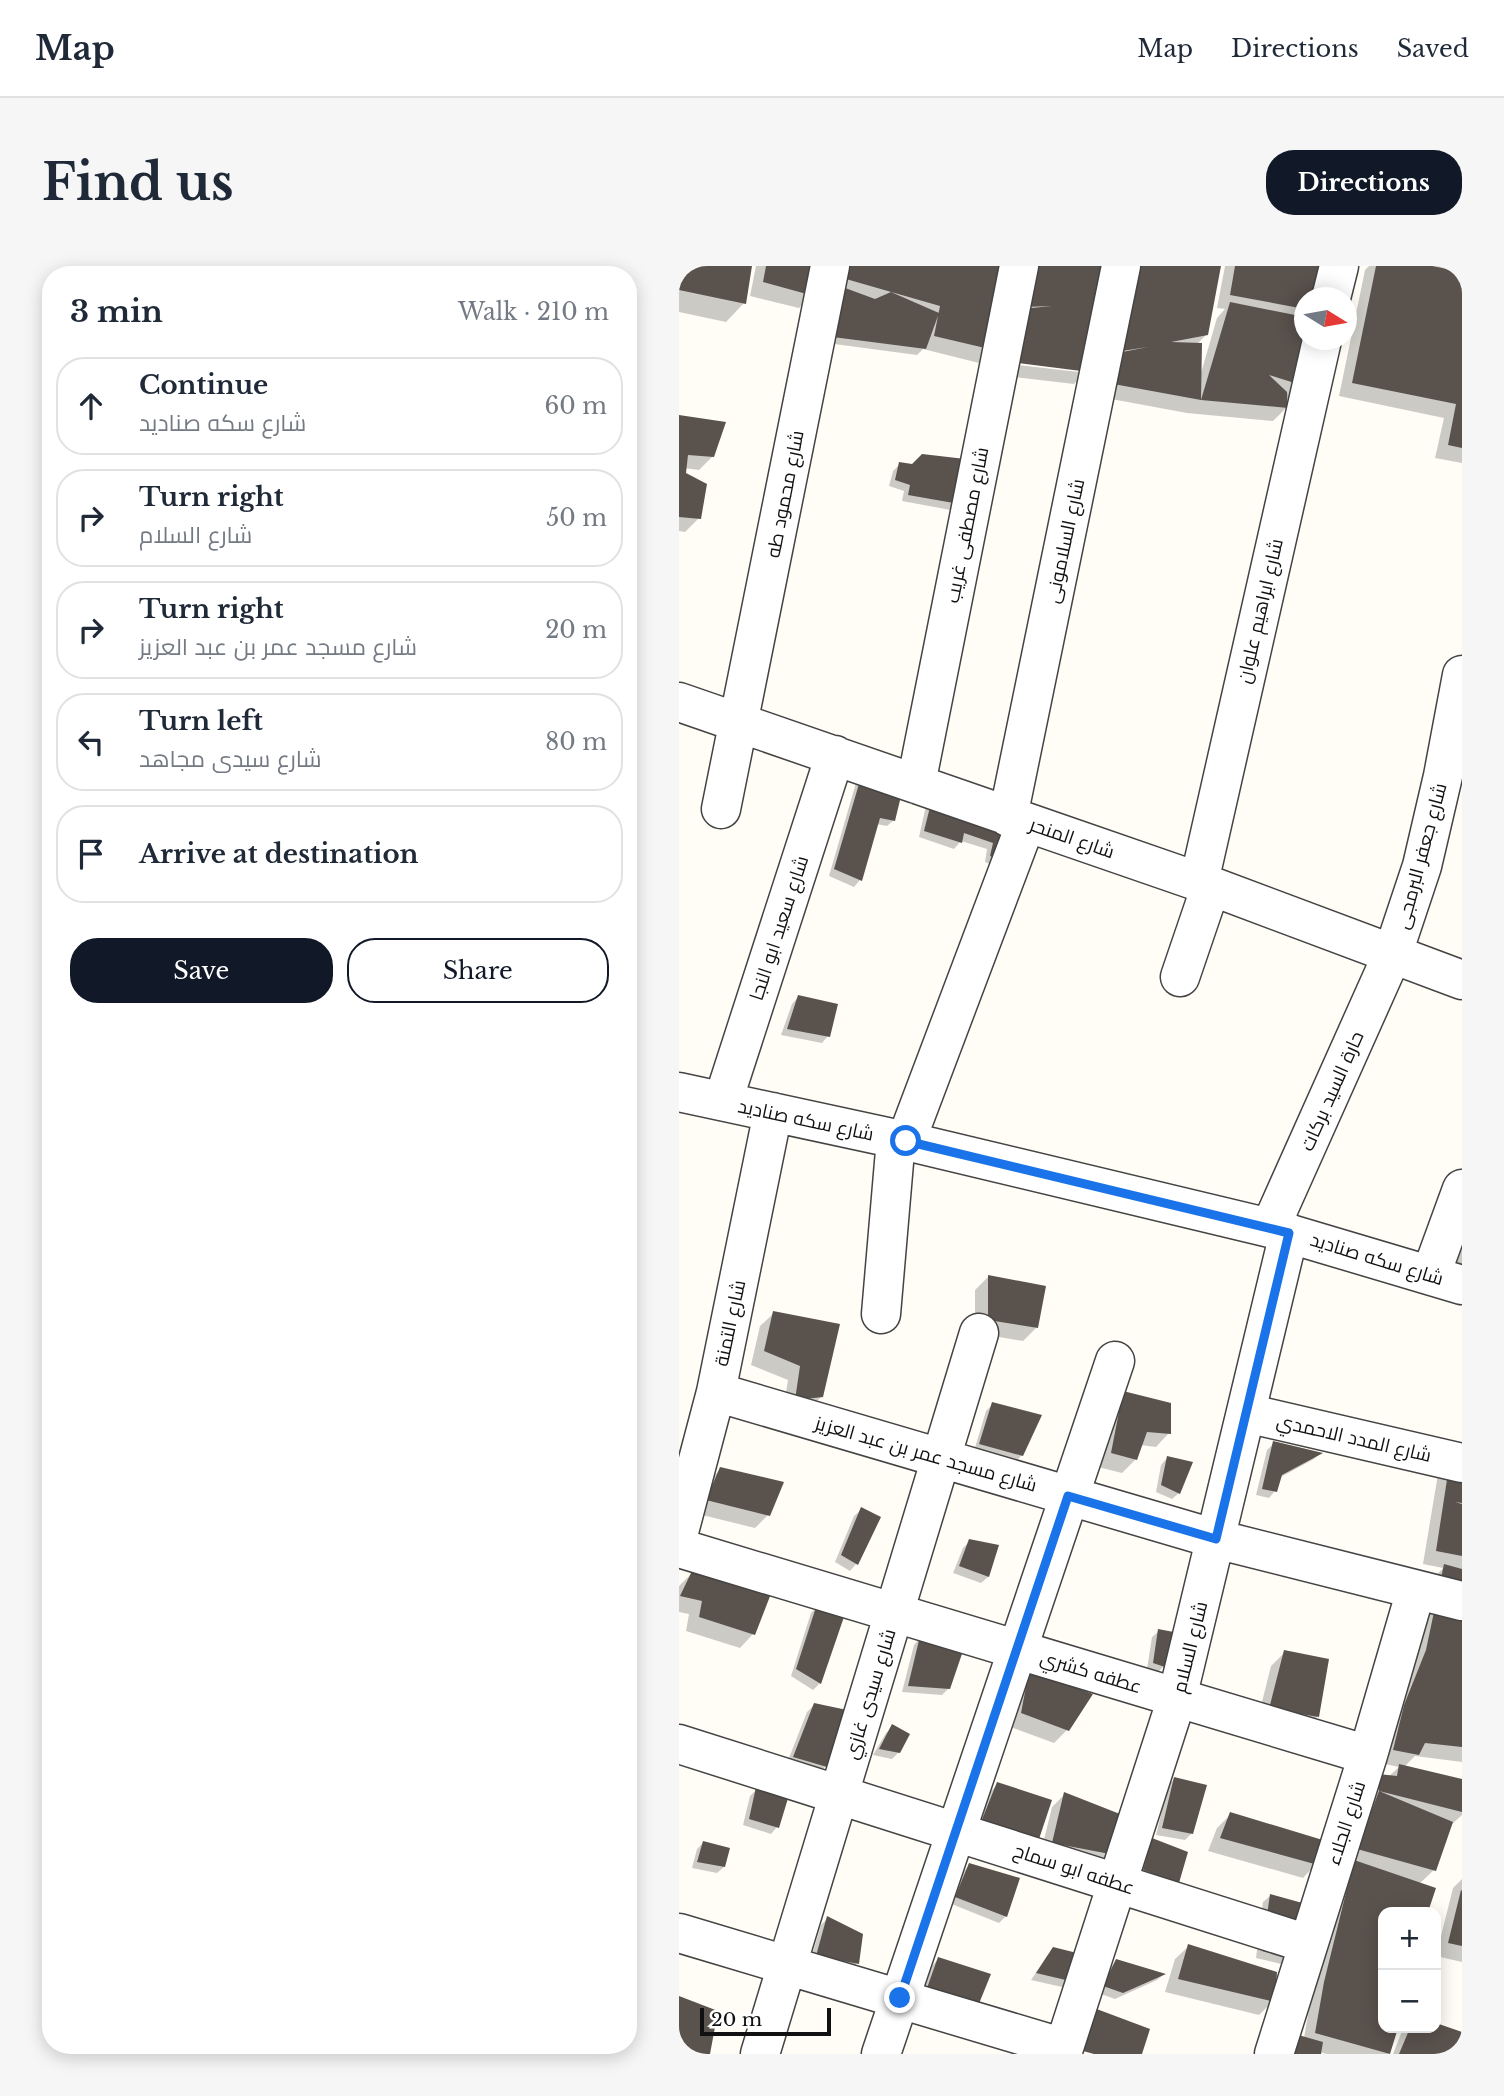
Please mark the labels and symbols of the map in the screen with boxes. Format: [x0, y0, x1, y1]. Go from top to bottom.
north arrow [1294, 287, 1357, 350]
street label: شارع محمود طه [761, 428, 811, 560]
street label: شارع مصطفى غريب [941, 445, 995, 605]
street label: شارع السلامونى [1041, 477, 1091, 606]
street label: شارع ابراهيم علوان [1232, 536, 1290, 686]
street label: شارع جعفر البرمجى [1390, 780, 1453, 932]
street label: شارع المنحر [1025, 812, 1117, 865]
street label: شارع سعيد ابو النجا [745, 853, 815, 1004]
street label: حارة السيد بركات [1295, 1027, 1369, 1155]
street label: شارع سكه صناديد [736, 1094, 876, 1148]
route start [890, 1125, 921, 1156]
street label: شارع سكه صناديد [1307, 1228, 1446, 1292]
street label: شارع التمنة [710, 1278, 752, 1369]
street label: شارع المدد الاحمدي [1274, 1409, 1434, 1470]
street label: شارع مسجد عمر بن عبد العزيز [811, 1411, 1040, 1499]
street label: شارع السلام [1168, 1599, 1214, 1696]
street label: شارع سيدى غازي [839, 1626, 904, 1763]
street label: عطفه كشري [1037, 1646, 1144, 1701]
street label: شارع الجلاء [1322, 1778, 1372, 1869]
street label: عطفه ابو سماح [1010, 1839, 1137, 1901]
route end [884, 1982, 915, 2013]
scale bar [700, 2005, 831, 2037]

